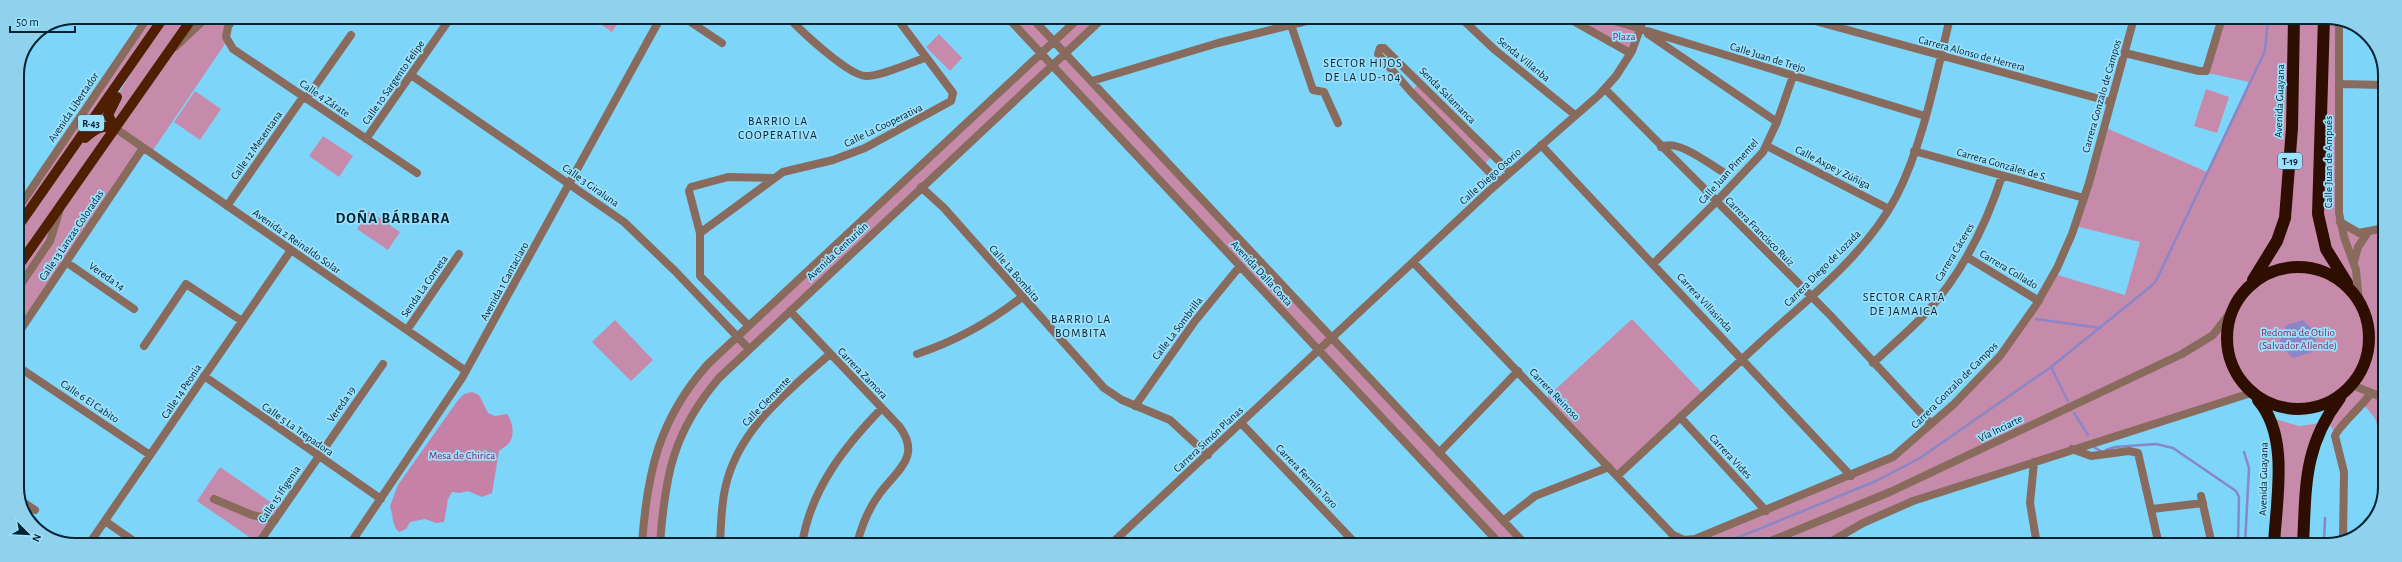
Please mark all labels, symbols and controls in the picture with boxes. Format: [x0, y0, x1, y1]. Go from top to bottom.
scale bar [10, 8, 75, 34]
text: 50 m [16, 16, 39, 28]
park label: Plaza [1612, 31, 1636, 42]
street label: Carrera Alonso de Herrera [1917, 34, 2027, 73]
street label: Senda Villanba [1495, 35, 1552, 84]
street label: Calle 10 Sargento Felipe [360, 38, 427, 126]
street label: Carrera Gonzalo de Campos [2080, 38, 2123, 154]
street label: Calle Juan de Trejo [1729, 41, 1807, 74]
district label: SECTOR HIJOS DE LA UD-104 [1323, 57, 1403, 83]
street label: Avenida Guayana [2273, 64, 2286, 138]
street label: Senda Salamanca [1417, 65, 1478, 126]
street label: Avenida Libertador [46, 70, 101, 144]
street label: Calle 4 Zárate [298, 78, 352, 119]
street label: Calle La Cooperativa [842, 102, 924, 149]
street label: Calle 12 Mesentana [229, 109, 284, 182]
road number: R-43 [78, 115, 104, 131]
district label: BARRIO LA COOPERATIVA [738, 115, 818, 141]
street label: Calle Juan de Ampués [2323, 116, 2334, 208]
street label: Calle Juan Pimentel [1696, 137, 1760, 206]
street label: Calle Axpe y Zúñiga [1793, 144, 1872, 191]
street label: Calle Diego Osorio [1458, 146, 1523, 207]
street label: Carrera Gonzáles de S. [1955, 146, 2048, 183]
road number: T-19 [2278, 153, 2302, 169]
street label: Calle 3 Giraluna [560, 162, 621, 209]
street label: Calle 13 Lanzas Coloradas [37, 188, 106, 282]
street label: Carrera Francisco Ruiz [1723, 195, 1797, 268]
street label: Avenida 2 Reinaldo Solar [251, 207, 343, 276]
district label: DOÑA BÁRBARA [335, 209, 451, 226]
street label: Avenida Centurión [805, 220, 870, 282]
street label: Carrera Cáceres [1933, 221, 1976, 283]
street label: Carrera Diego de Lozada [1782, 228, 1863, 309]
street label: Avenida Dalla Costa [1229, 239, 1295, 308]
street label: Avenida 1 Cantaclaro [478, 240, 531, 322]
street label: Calle La Bombita [987, 243, 1042, 304]
street label: Carrera Collado [1978, 248, 2040, 291]
street label: Senda La Cometa [399, 253, 450, 319]
street label: Vereda 14 [87, 260, 127, 293]
street label: Carrera Villasinda [1675, 271, 1734, 334]
district label: SECTOR CARTA DE JAMAICA [1863, 291, 1945, 317]
street label: Calle La Sombrilla [1150, 295, 1205, 362]
district label: BARRIO LA BOMBITA [1051, 313, 1111, 339]
park label: Redoma de Otilio (Salvador Allende) [2259, 327, 2337, 351]
street label: Carrera Gonzalo de Campos [1909, 340, 2000, 431]
street label: Carrera Zamora [836, 346, 890, 401]
street label: Calle 14 Peonia [159, 362, 204, 420]
street label: Carrera Reinoso [1527, 366, 1582, 422]
street label: Calle Clemente [740, 374, 793, 428]
street label: Calle 6 El Cabito [59, 378, 121, 425]
street label: Vereda 19 [325, 384, 358, 424]
street label: Calle 5 La Trepadora [260, 401, 335, 458]
street label: Carrera Simón Planas [1171, 404, 1245, 474]
street label: Vía Inciarte [1976, 413, 2024, 444]
street label: Carrera Vides [1707, 432, 1754, 481]
street label: Carrera Fermín Toro [1273, 442, 1340, 510]
street label: Avenida Guayana [2257, 442, 2270, 516]
park label: Mesa de Chirica [429, 450, 495, 461]
street label: Calle 15 Ifigenia [256, 464, 302, 525]
north arrow [8, 514, 48, 554]
text: N [30, 532, 43, 544]

